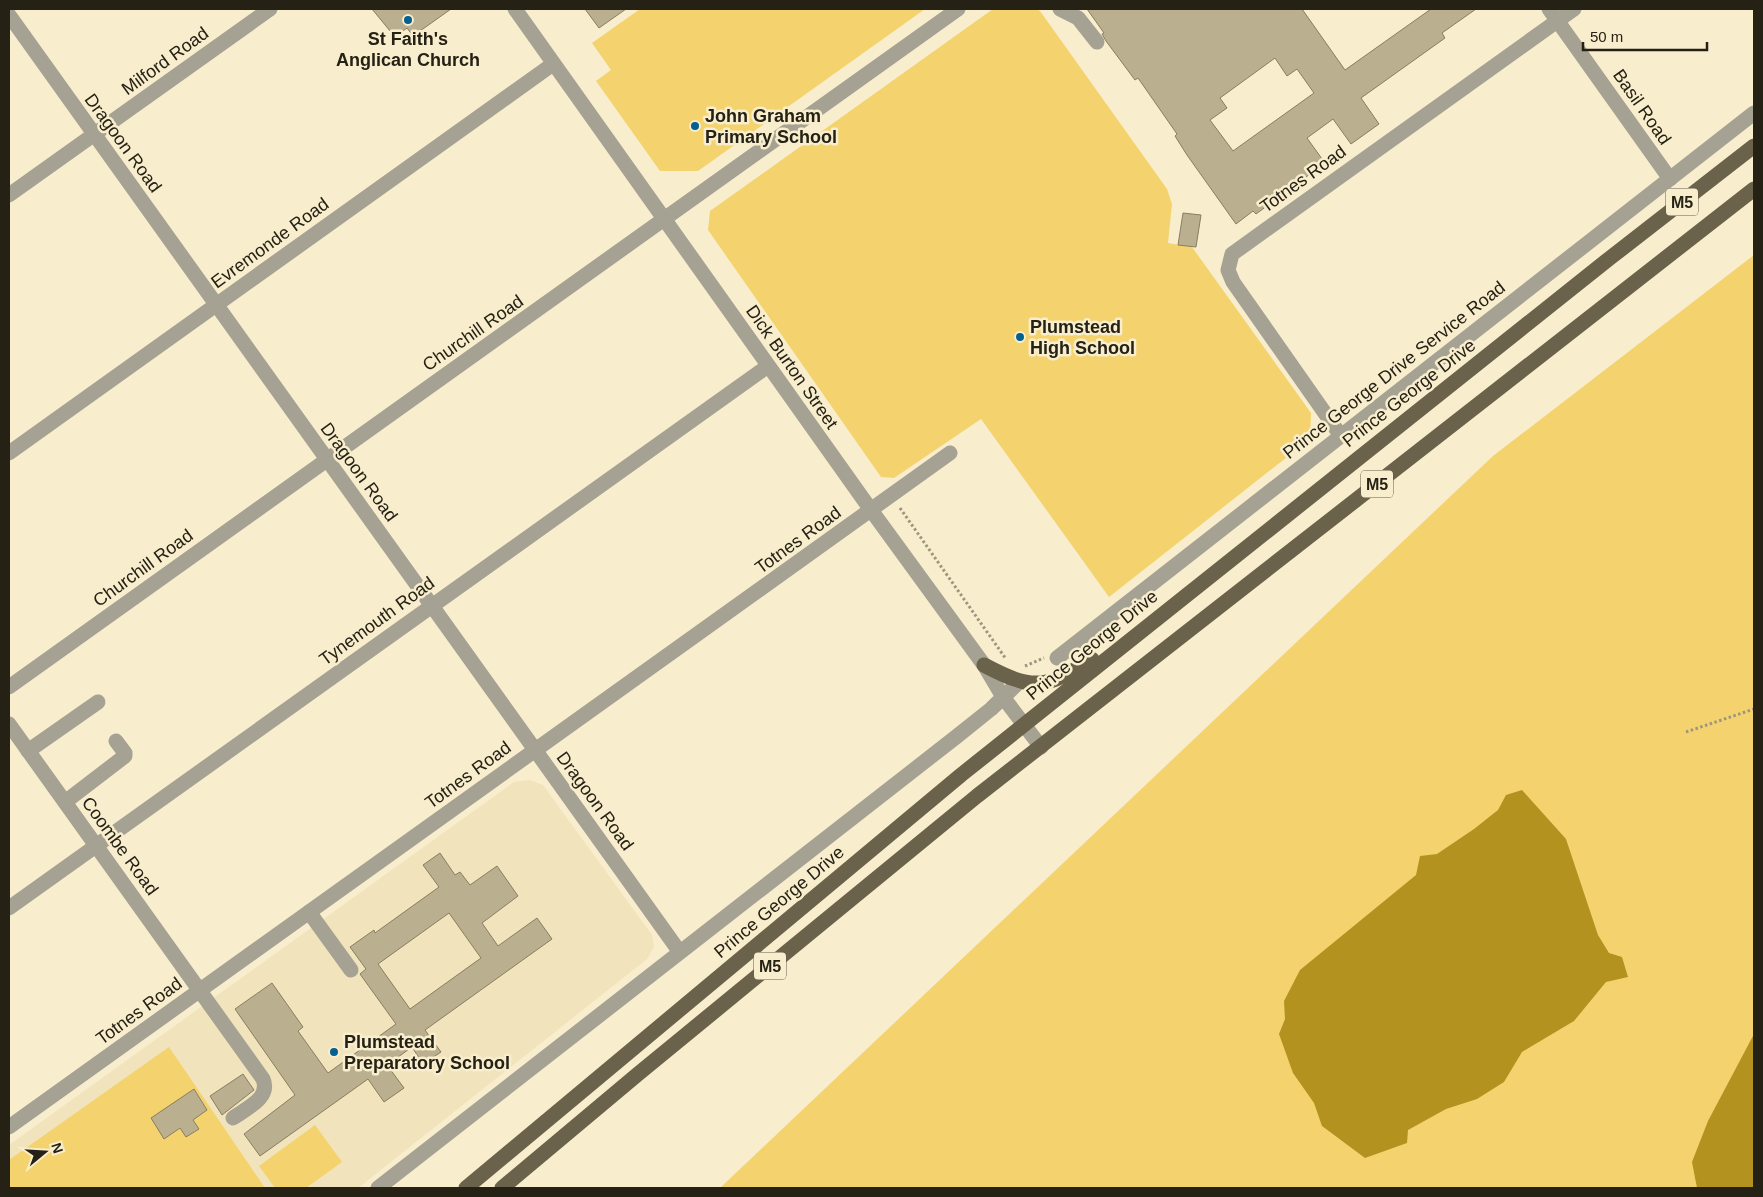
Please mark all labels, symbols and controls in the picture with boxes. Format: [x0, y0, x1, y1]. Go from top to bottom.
marker: St Faith's Anglican Church [402, 14, 414, 26]
scale bar [1583, 20, 1707, 52]
street label: Milford Road [118, 23, 212, 99]
text: 50 m [1590, 28, 1623, 45]
place label: St Faith's Anglican Church [336, 29, 480, 70]
street label: Basil Road [1609, 66, 1675, 148]
street label: Dragoon Road [80, 90, 166, 196]
place label: John Graham Primary School [705, 106, 837, 147]
marker: John Graham Primary School [689, 120, 701, 132]
street label: Totnes Road [1256, 141, 1350, 217]
road number: M5 [1666, 188, 1698, 216]
street label: Evremonde Road [207, 194, 333, 292]
street label: Prince George Drive Service Road [1279, 276, 1509, 464]
street label: Churchill Road [419, 291, 527, 375]
street label: Dick Burton Street [742, 301, 842, 433]
place label: Plumstead High School [1030, 317, 1135, 358]
marker: Plumstead High School [1014, 331, 1026, 343]
street label: Prince George Drive [1338, 334, 1480, 452]
street label: Dragoon Road [316, 419, 402, 525]
road number: M5 [1361, 470, 1393, 498]
street label: Totnes Road [751, 502, 845, 578]
street label: Churchill Road [89, 525, 197, 611]
street label: Tynemouth Road [316, 573, 438, 669]
street label: Prince George Drive [1022, 586, 1162, 704]
street label: Totnes Road [421, 737, 515, 813]
street label: Dragoon Road [552, 748, 638, 854]
street label: Coombe Road [78, 793, 162, 899]
street label: Prince George Drive [710, 842, 848, 962]
road number: M5 [754, 952, 786, 979]
street label: Totnes Road [92, 973, 186, 1049]
place label: Plumstead Preparatory School [344, 1032, 510, 1073]
marker: Plumstead Preparatory School [328, 1046, 340, 1058]
north arrow [20, 1127, 70, 1177]
text: N [48, 1141, 67, 1155]

